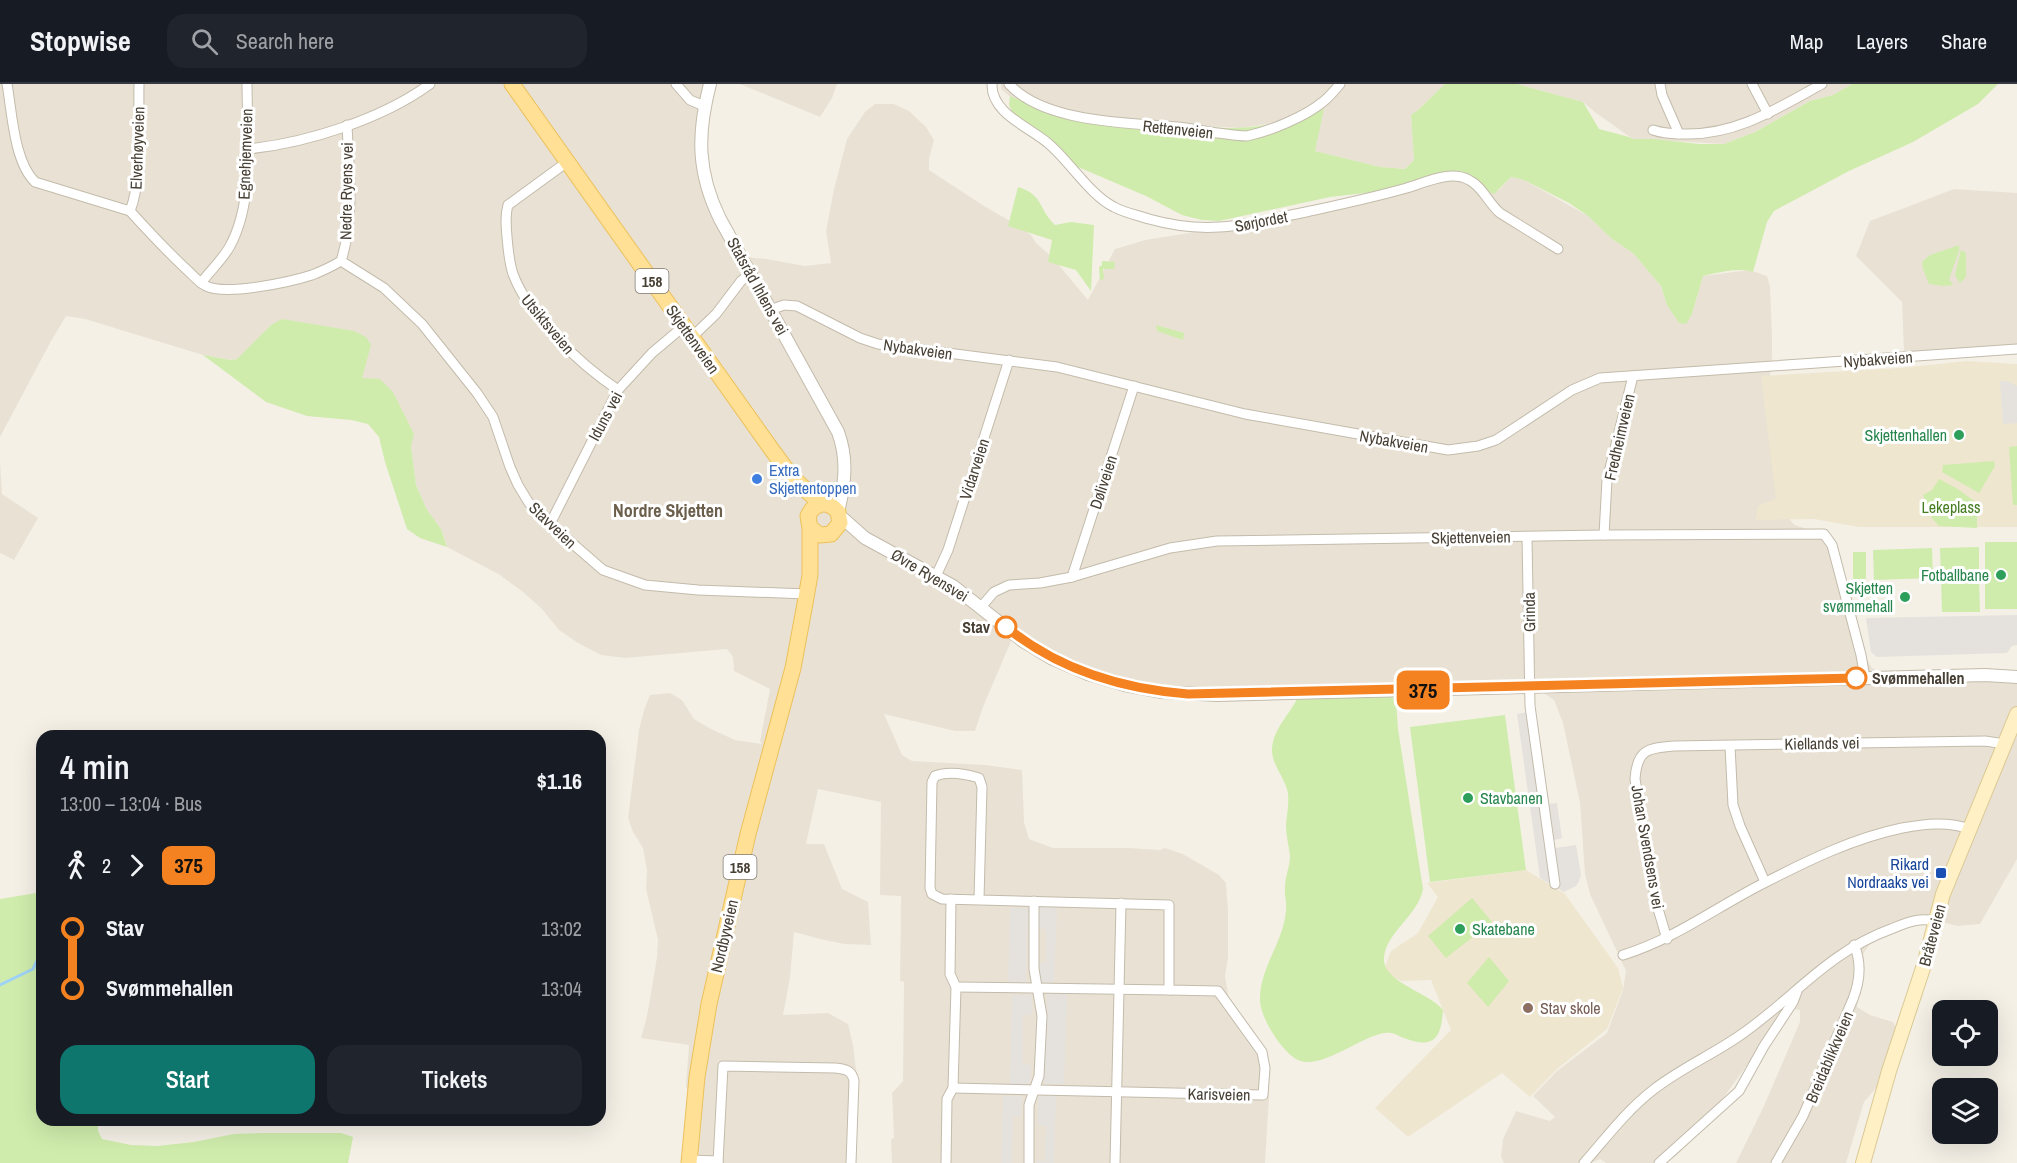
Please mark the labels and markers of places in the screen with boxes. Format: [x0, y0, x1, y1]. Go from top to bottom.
place label: Skjettenhallen [1865, 424, 1947, 446]
marker: Skjettenhallen [1952, 428, 1966, 442]
place label: Extra Skjettentoppen [769, 459, 857, 499]
marker: Extra Skjettentoppen [750, 472, 764, 486]
place label: Fotballbane [1921, 564, 1989, 586]
marker: Fotballbane [1994, 568, 2008, 582]
place label: Skjetten svømmehall [1823, 577, 1893, 617]
marker: Skjetten svømmehall [1898, 590, 1912, 604]
place label: Stav [962, 616, 991, 638]
marker: Stav [995, 616, 1017, 638]
marker: Svømmehallen [1845, 667, 1867, 689]
place label: Svømmehallen [1872, 667, 1965, 689]
place label: Stavbanen [1480, 787, 1543, 809]
marker: Stavbanen [1461, 791, 1475, 805]
place label: Rikard Nordraaks vei [1847, 853, 1929, 893]
marker: Rikard Nordraaks vei [1934, 866, 1948, 880]
place label: Skatebane [1472, 918, 1535, 940]
marker: Skatebane [1453, 922, 1467, 936]
place label: Stav skole [1540, 997, 1601, 1019]
marker: Stav skole [1521, 1001, 1535, 1015]

